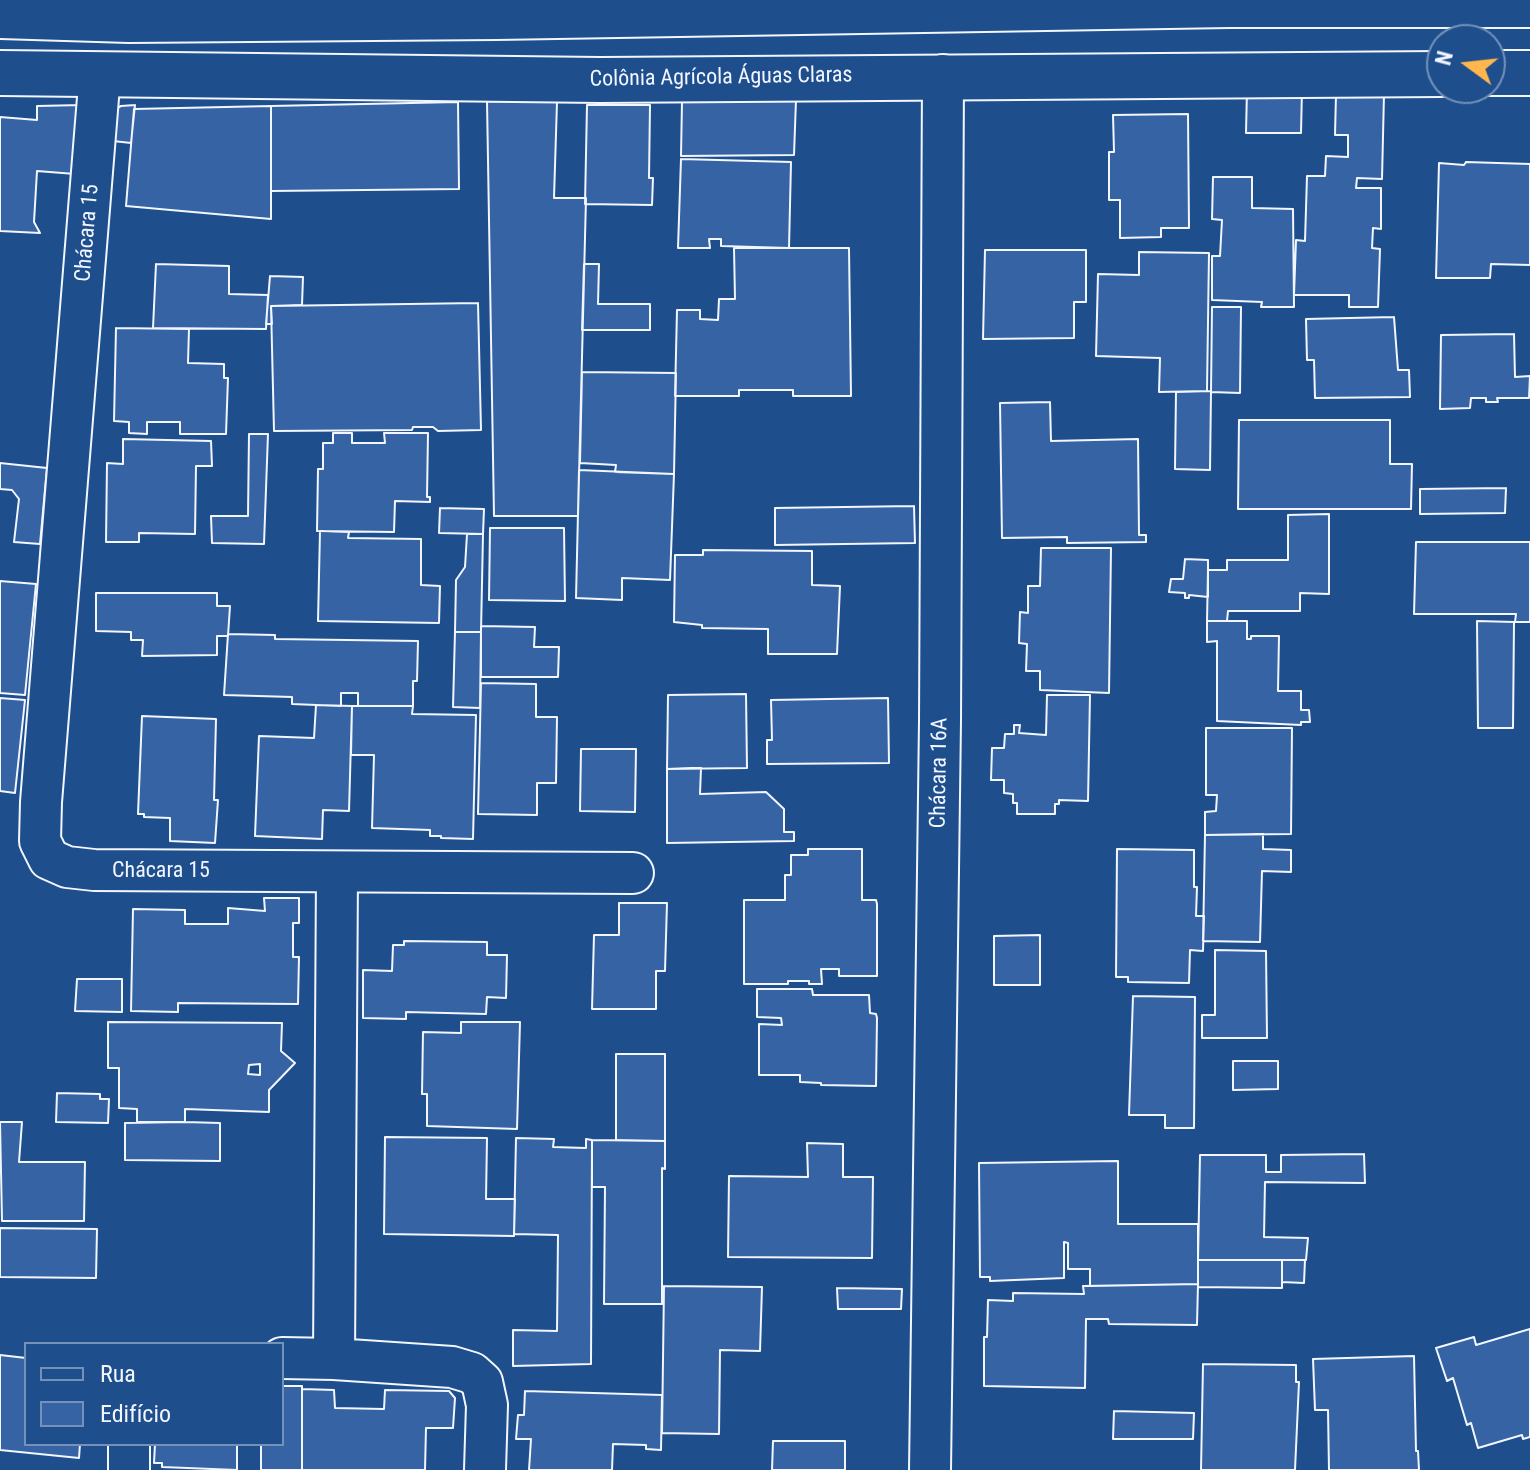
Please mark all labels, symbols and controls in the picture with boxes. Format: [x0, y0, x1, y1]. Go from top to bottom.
north arrow [1426, 24, 1506, 104]
text: N [1430, 48, 1458, 68]
street label: Colônia Agrícola Águas Claras [589, 63, 853, 93]
street label: Chácara 15 [71, 183, 105, 283]
street label: Chácara 16A [926, 717, 954, 829]
street label: Chácara 15 [112, 858, 210, 884]
legend [24, 1342, 284, 1446]
text: Rua [100, 1360, 136, 1388]
text: Edifício [100, 1400, 171, 1428]

